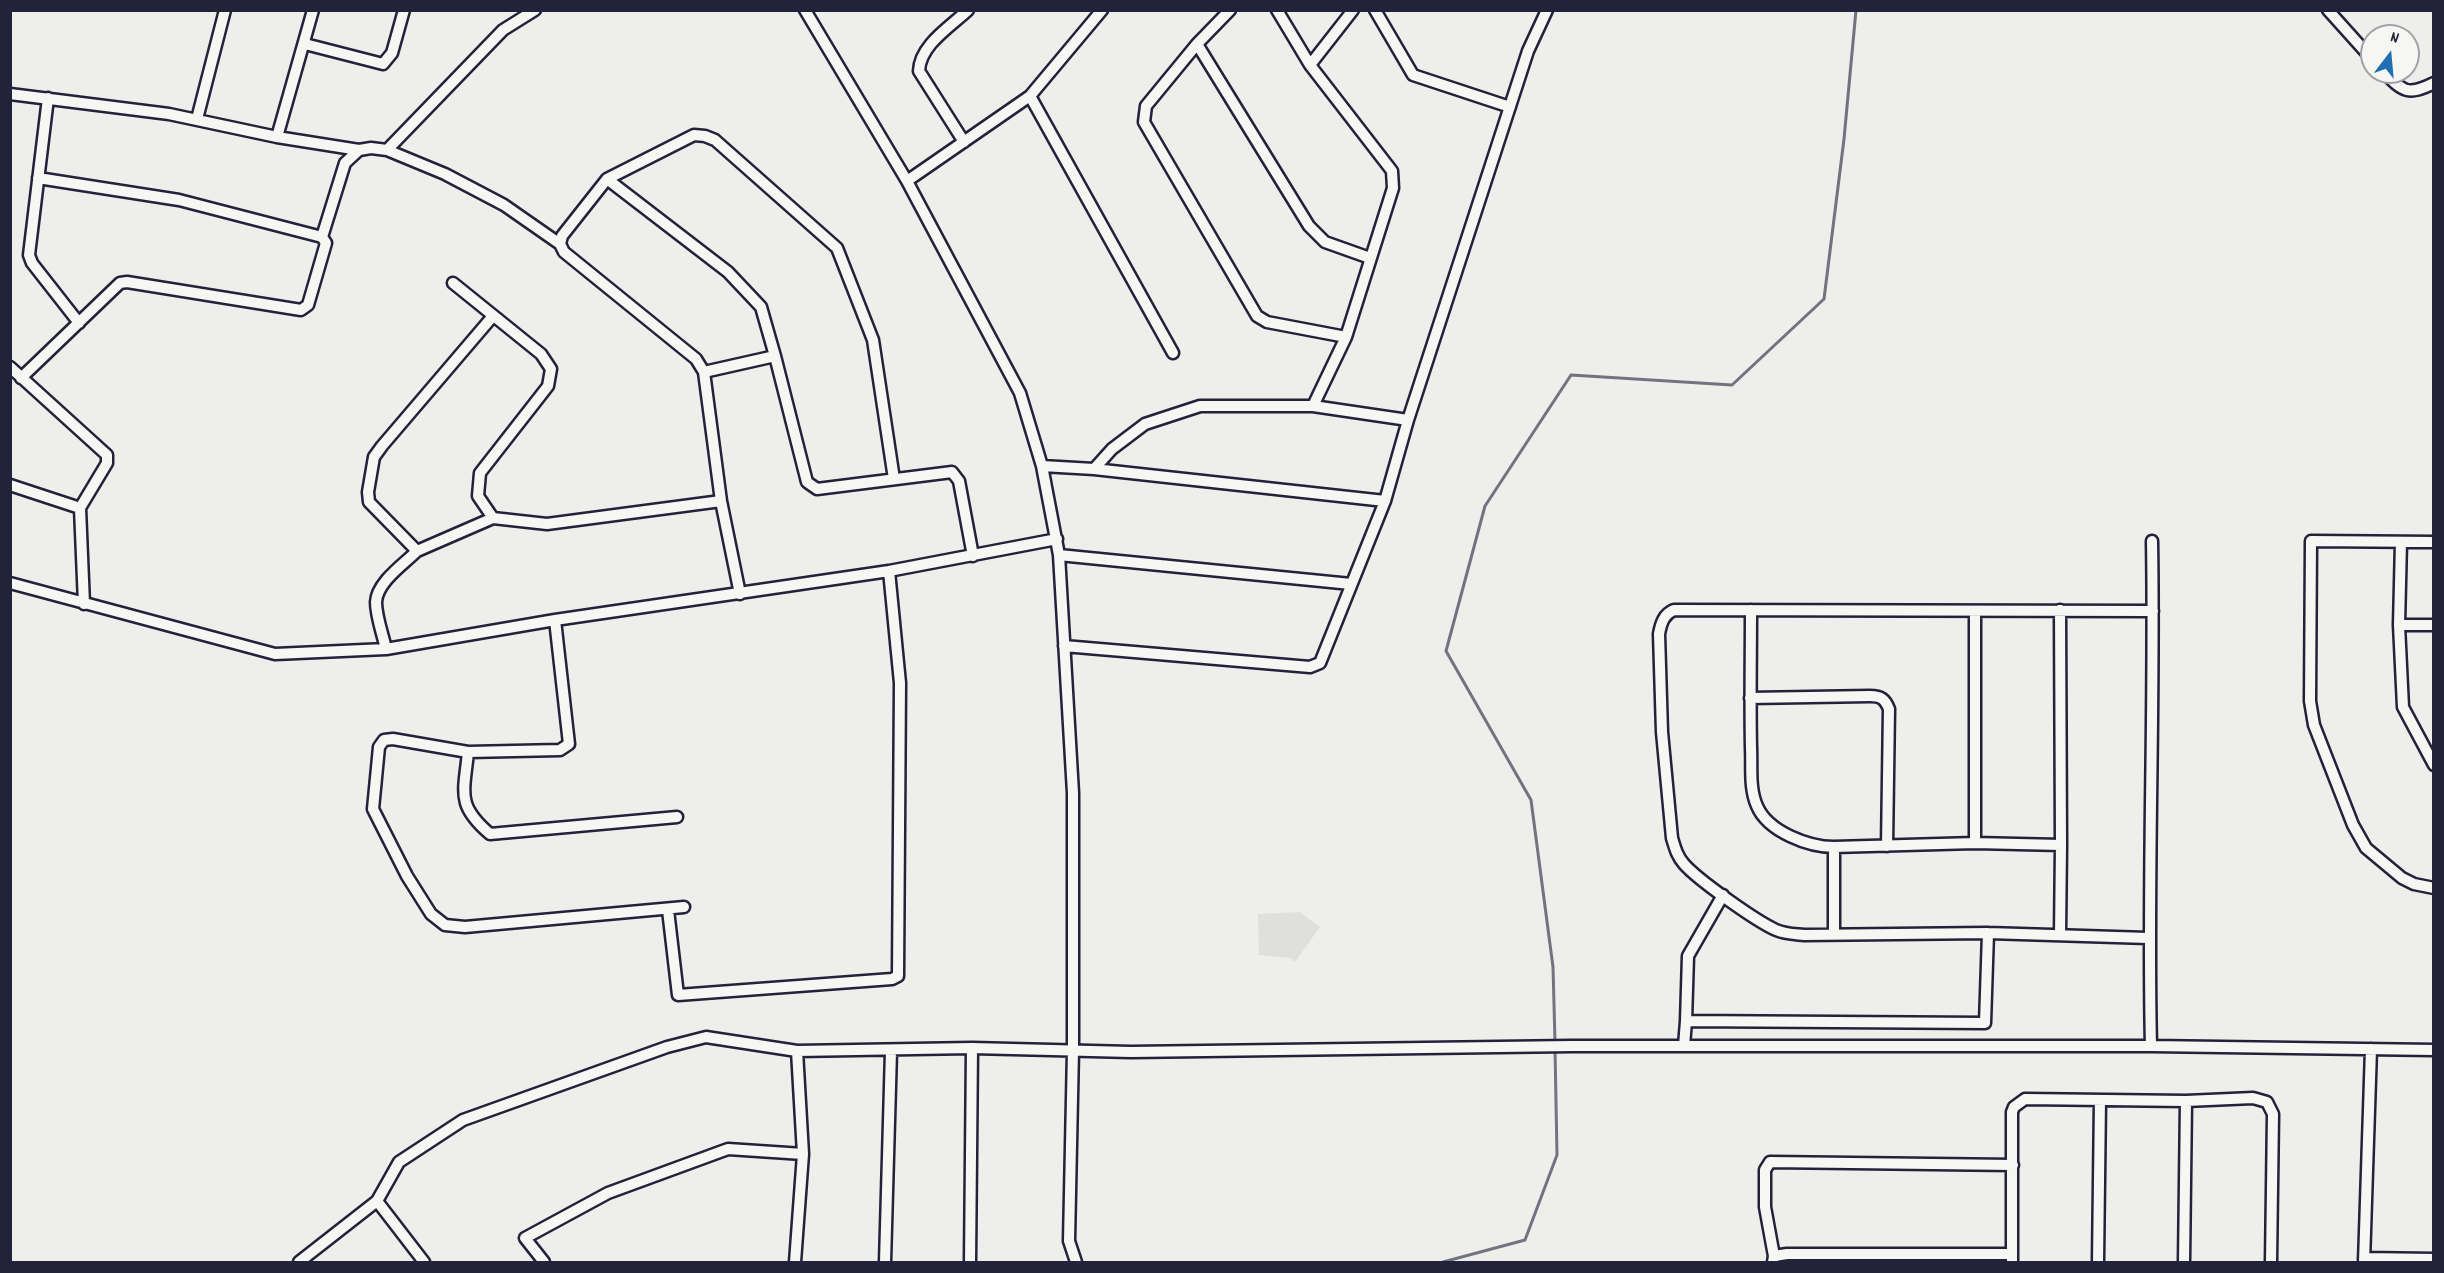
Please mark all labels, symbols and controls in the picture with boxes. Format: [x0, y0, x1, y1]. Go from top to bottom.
north arrow [2360, 24, 2420, 84]
text: N [2388, 26, 2402, 50]

